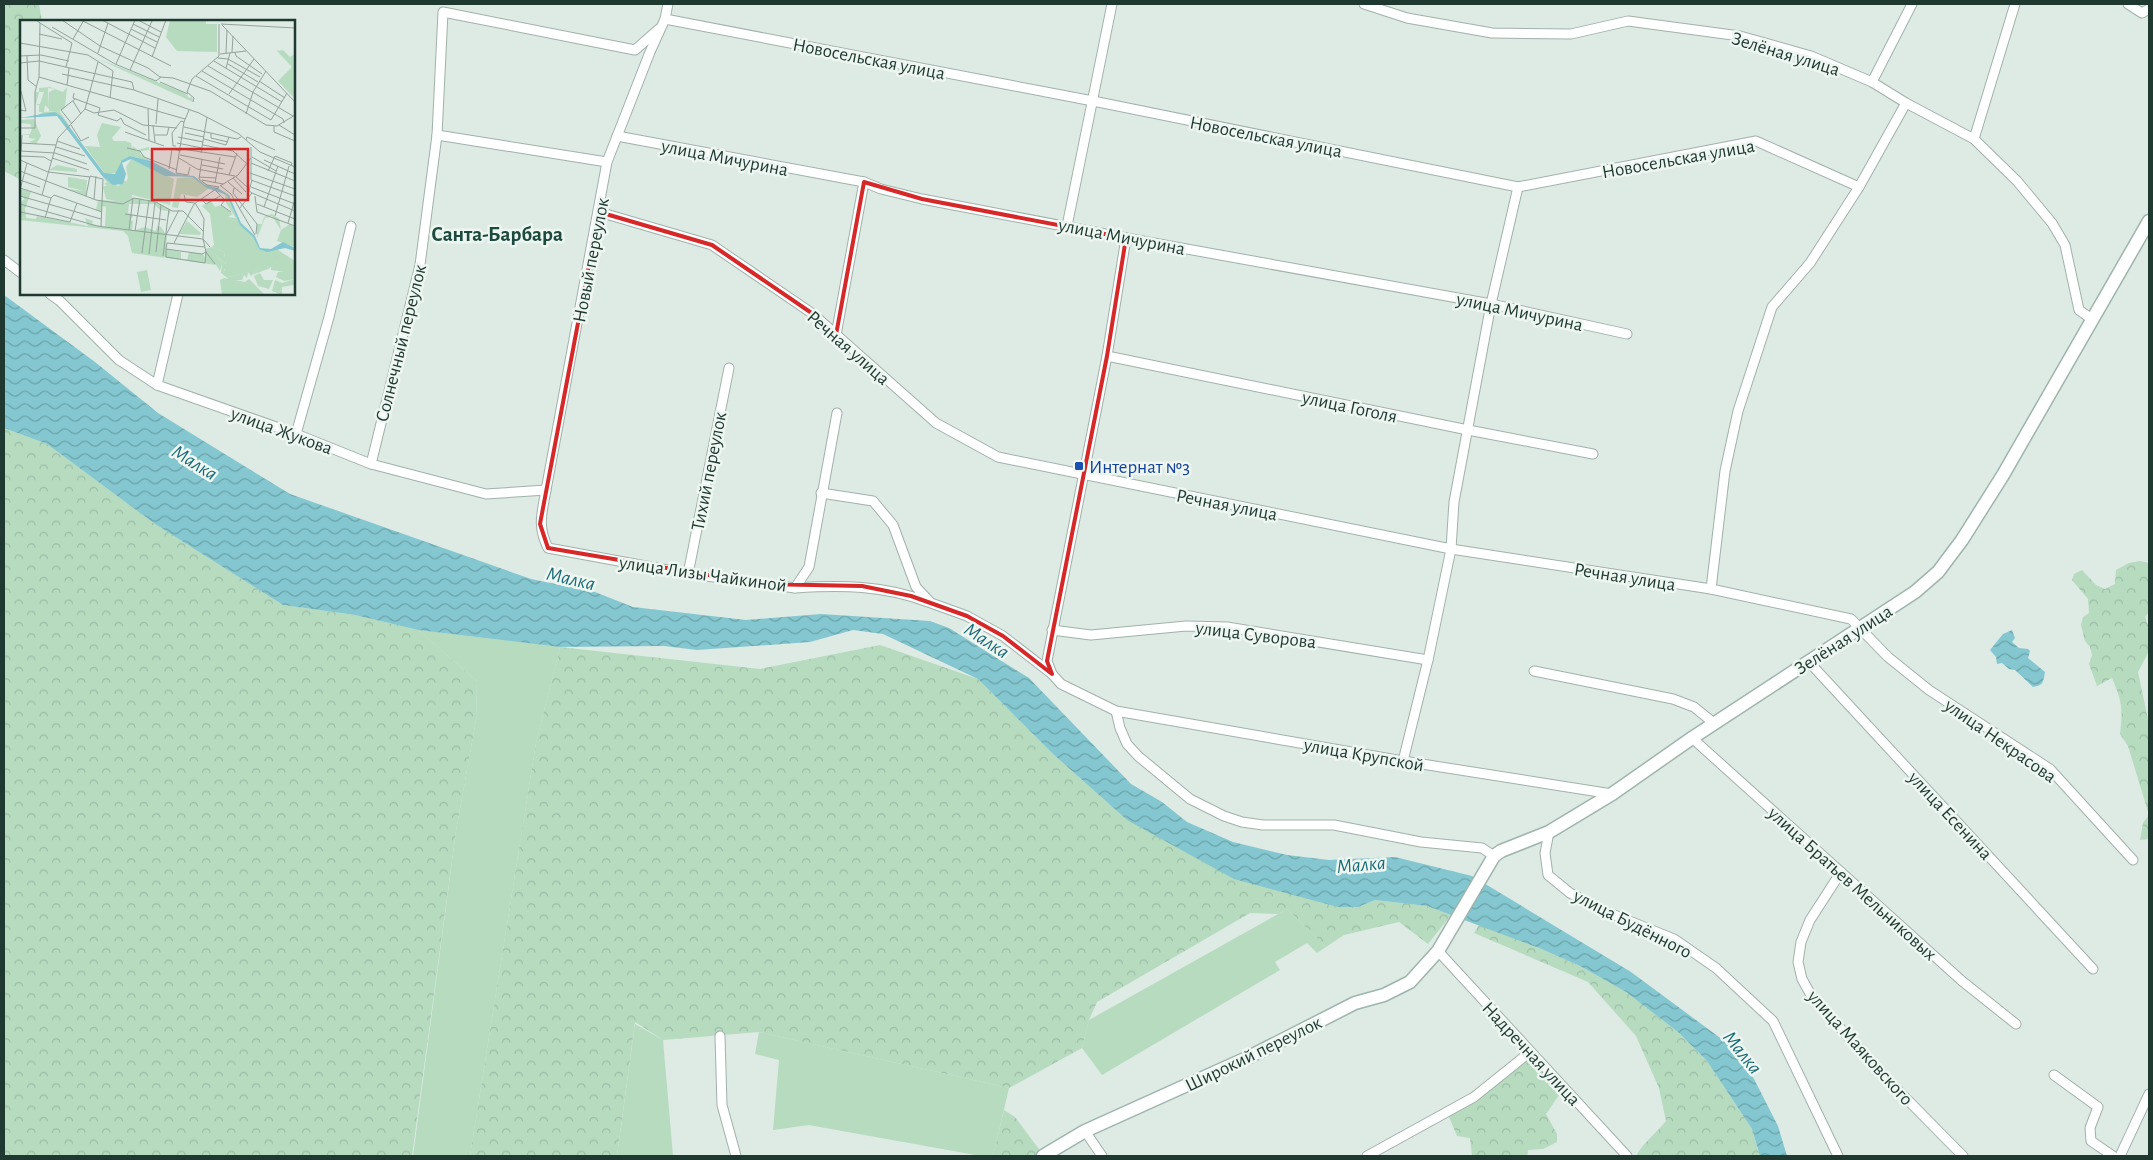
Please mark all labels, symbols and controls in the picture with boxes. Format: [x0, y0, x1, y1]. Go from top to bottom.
inset map [20, 20, 295, 295]
street label: Зелёная улица [1729, 29, 1842, 80]
street label: Новосельская улица [791, 35, 947, 84]
street label: Новосельская улица [1188, 113, 1344, 162]
street label: улица Мичурина [659, 137, 790, 180]
street label: Новосельская улица [1600, 137, 1756, 182]
street label: Новый переулок [570, 196, 613, 324]
street label: улица Мичурина [1056, 216, 1187, 259]
district label: Санта-Барбара [431, 224, 563, 245]
street label: Солнечный переулок [373, 262, 430, 424]
street label: улица Мичурина [1454, 290, 1585, 335]
street label: Речная улица [803, 307, 893, 389]
street label: улица Гоголя [1300, 388, 1399, 427]
street label: улица Жукова [227, 404, 335, 459]
street label: Тихий переулок [689, 410, 730, 532]
water label: Малка [168, 441, 221, 484]
place label: Интернат №3 [1089, 458, 1190, 477]
marker: Интернат №3 [1073, 460, 1085, 472]
street label: Речная улица [1175, 486, 1279, 525]
street label: улица Лизы Чайкиной [617, 553, 788, 596]
street label: Речная улица [1573, 560, 1677, 595]
water label: Малка [545, 564, 597, 594]
street label: Зелёная улица [1792, 602, 1896, 679]
water label: Малка [961, 619, 1012, 663]
street label: улица Суворова [1194, 619, 1317, 652]
street label: улица Некрасова [1940, 695, 2060, 787]
street label: улица Крупской [1301, 735, 1425, 775]
street label: улица Есенина [1904, 767, 1996, 864]
street label: улица Братьев Мельниковых [1763, 803, 1940, 965]
water label: Малка [1336, 853, 1386, 877]
street label: улица Будённого [1569, 886, 1694, 962]
street label: улица Маяковского [1803, 986, 1916, 1109]
street label: Надречная улица [1478, 998, 1584, 1110]
street label: Широкий переулок [1182, 1013, 1325, 1096]
water label: Малка [1719, 1027, 1765, 1078]

